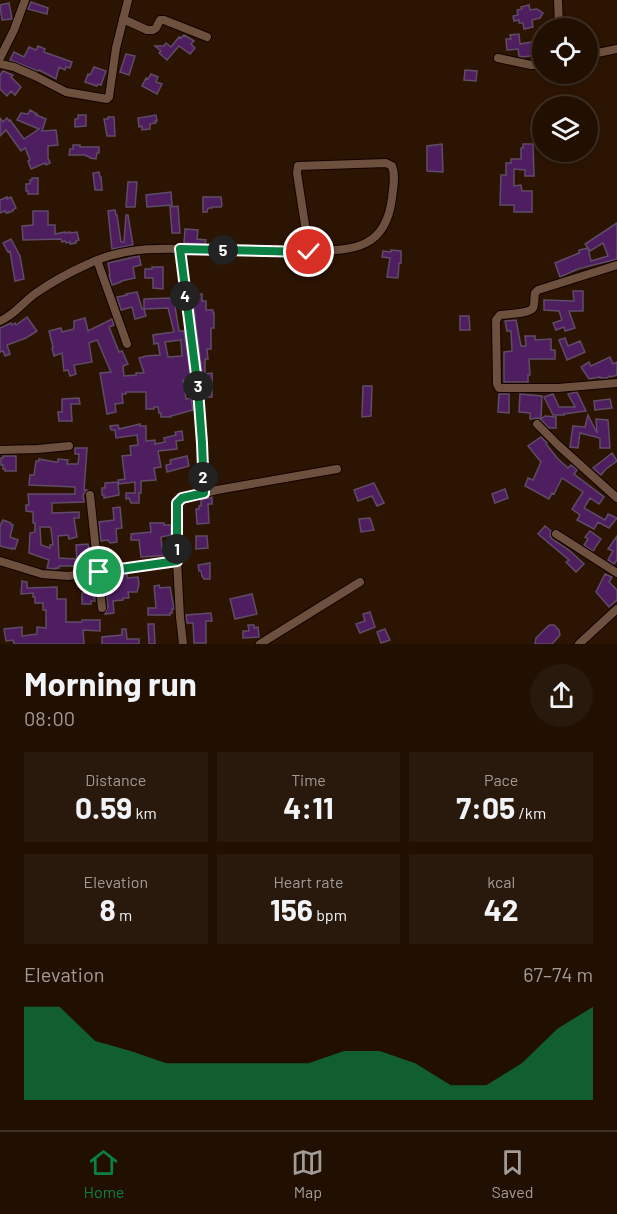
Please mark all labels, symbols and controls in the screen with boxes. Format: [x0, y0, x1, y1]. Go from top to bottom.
map controls [532, 18, 598, 162]
button: locate [532, 18, 598, 84]
button: layers [532, 96, 598, 162]
pin [283, 226, 334, 277]
pin: 5 [208, 235, 238, 265]
icon: check [292, 235, 325, 268]
text: 5 [219, 240, 227, 259]
pin: 4 [170, 281, 200, 311]
text: 4 [180, 286, 190, 305]
pin: 3 [183, 371, 213, 401]
text: 3 [194, 376, 202, 395]
pin: 2 [188, 462, 218, 492]
text: 2 [199, 467, 207, 486]
pin: 1 [162, 534, 192, 564]
text: 1 [174, 539, 180, 558]
pin [73, 546, 124, 597]
icon: arrive [82, 555, 115, 588]
text: Morning run [24, 663, 197, 703]
button: share [530, 664, 593, 727]
text: 08:00 [24, 706, 75, 730]
text: Distance [85, 770, 146, 789]
text: Time [291, 770, 326, 789]
text: Pace [484, 770, 518, 789]
text: 0.59 [75, 789, 132, 825]
text: 4:11 [283, 789, 334, 825]
text: 7:05 [456, 789, 515, 825]
text: km [132, 803, 157, 822]
text: /km [515, 803, 546, 822]
text: Elevation [84, 872, 148, 891]
text: Heart rate [273, 872, 344, 891]
text: kcal [487, 872, 515, 891]
text: 8 [99, 891, 116, 927]
text: 156 [270, 891, 313, 927]
text: 42 [484, 891, 519, 927]
text: m [116, 905, 132, 924]
text: bpm [313, 905, 347, 924]
text: Elevation [24, 962, 105, 986]
text: 67–74 m [523, 962, 593, 986]
tab: Home [84, 1146, 124, 1201]
tab: Map [291, 1146, 324, 1201]
tab: Saved [491, 1146, 533, 1201]

